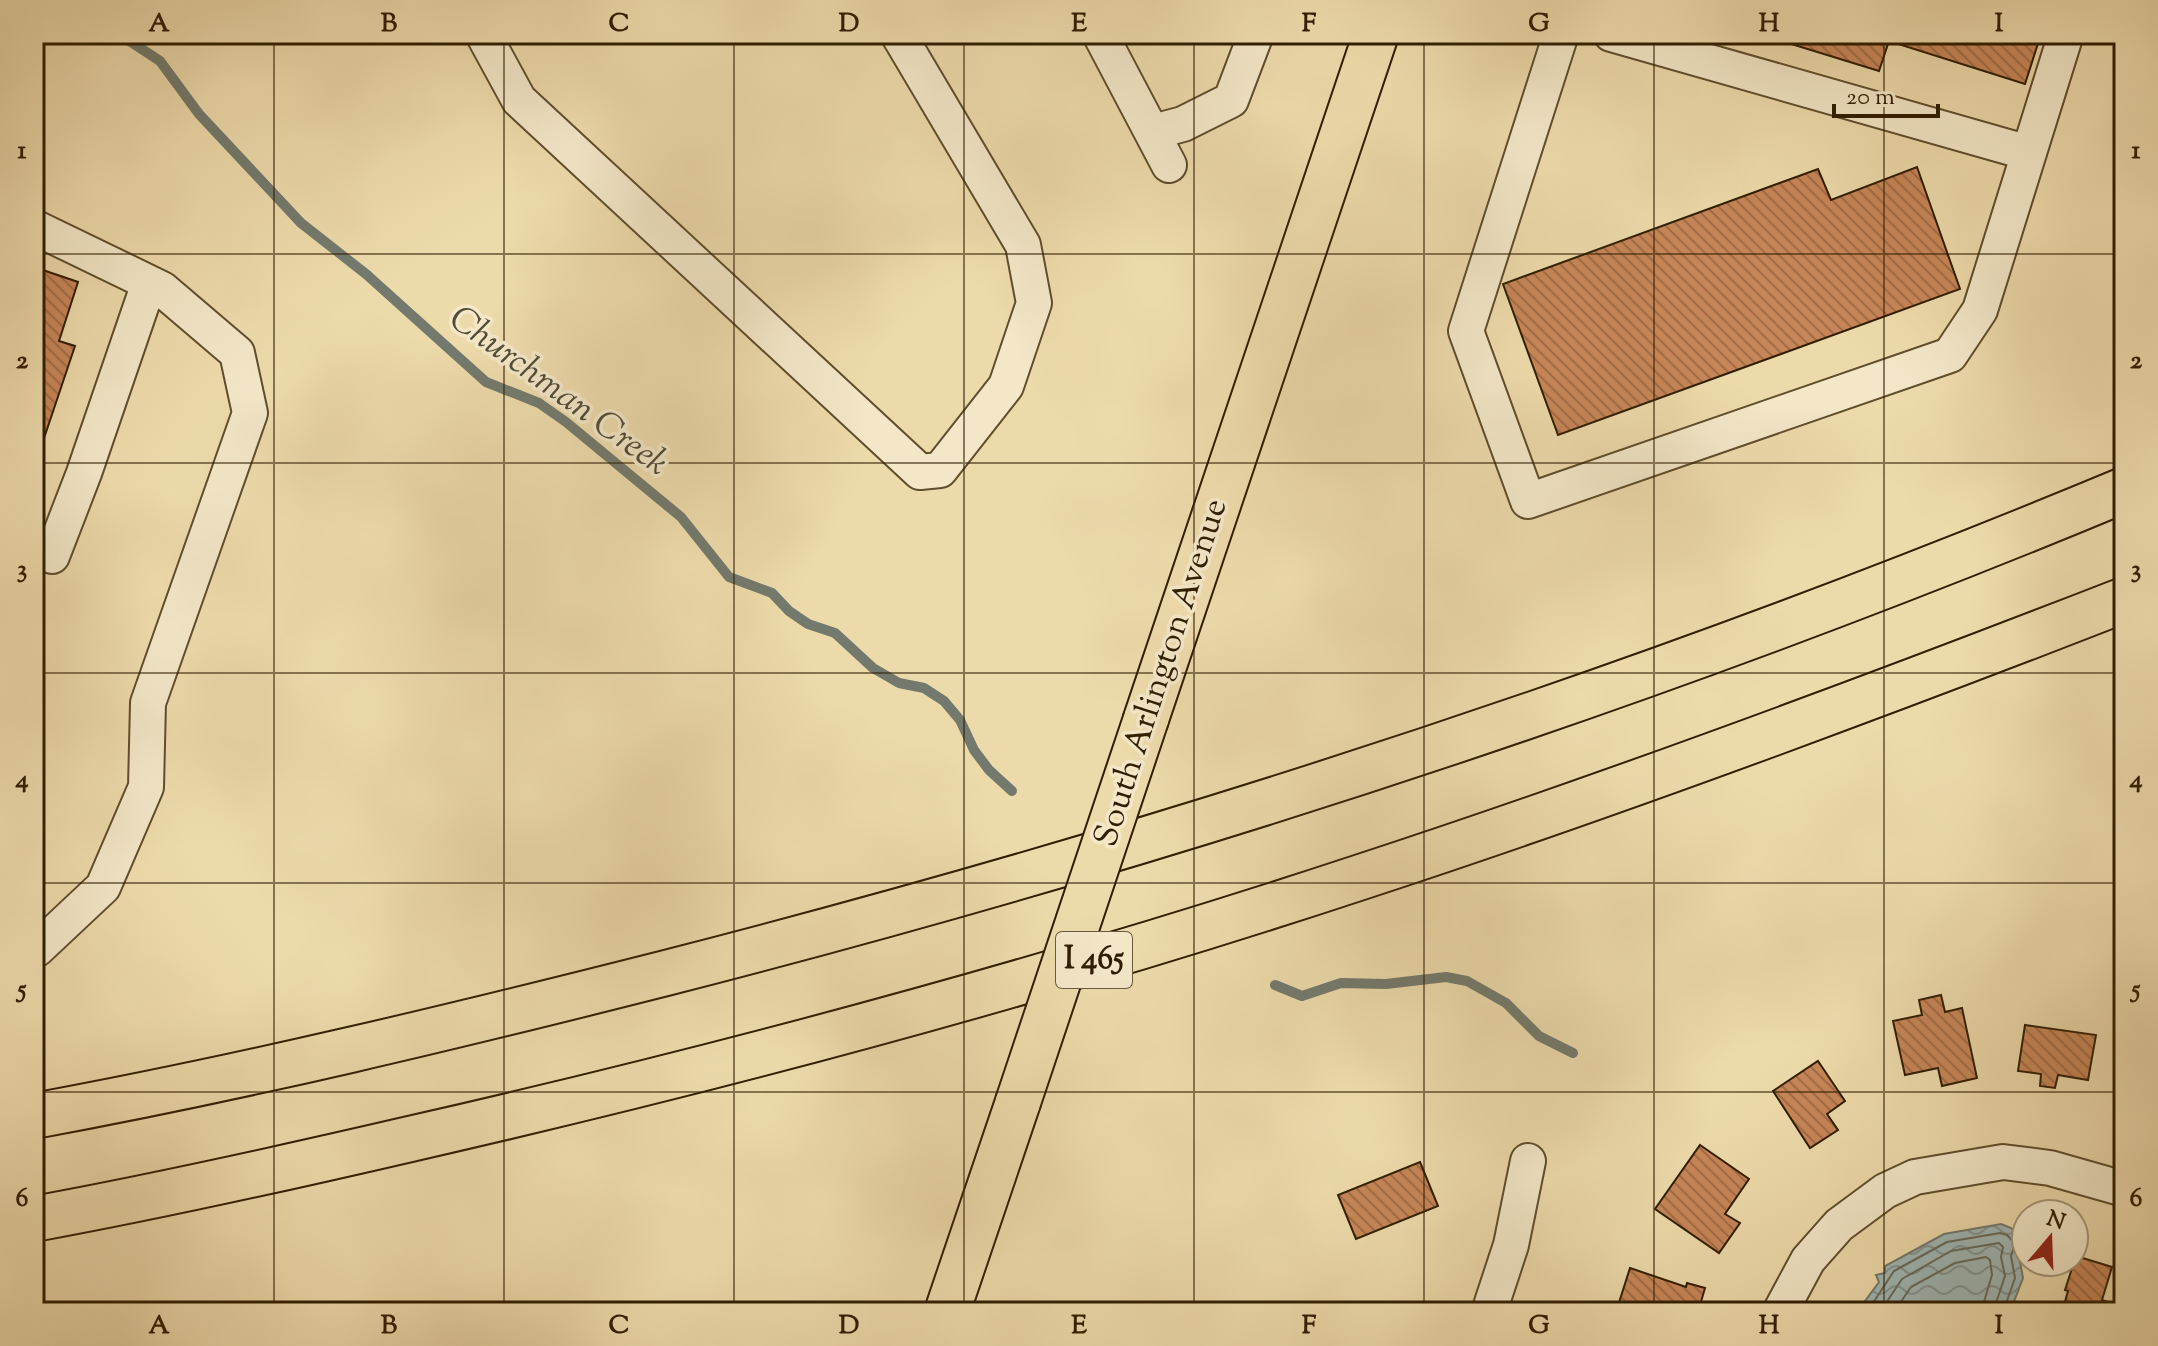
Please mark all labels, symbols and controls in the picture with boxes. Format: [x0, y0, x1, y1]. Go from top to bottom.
text: A [148, 6, 170, 43]
text: B [381, 6, 398, 43]
text: C [609, 6, 629, 43]
text: D [839, 6, 859, 43]
text: E [1071, 6, 1087, 43]
text: F [1302, 6, 1317, 43]
text: G [1528, 6, 1550, 43]
text: H [1759, 6, 1780, 43]
text: I [1995, 6, 2004, 43]
scale bar [1834, 68, 1938, 118]
text: 20 m [1846, 81, 1895, 115]
text: 1 [18, 133, 27, 170]
text: 1 [2132, 133, 2141, 170]
water label: Churchman Creek [437, 294, 679, 490]
text: 2 [16, 343, 29, 380]
text: 2 [2130, 343, 2143, 380]
street label: South Arlington Avenue [1083, 493, 1241, 853]
text: 3 [17, 552, 27, 589]
text: 3 [2131, 552, 2141, 589]
text: 4 [14, 762, 29, 799]
text: 4 [2128, 762, 2143, 799]
road number: I 465 [1056, 932, 1132, 988]
text: 5 [16, 972, 27, 1009]
text: 5 [2130, 972, 2141, 1009]
text: 6 [16, 1181, 29, 1218]
text: 6 [2130, 1181, 2143, 1218]
north arrow [2010, 1198, 2090, 1278]
text: N [2042, 1204, 2069, 1240]
text: A [148, 1308, 170, 1345]
text: B [381, 1308, 398, 1345]
text: C [609, 1308, 629, 1345]
text: D [839, 1308, 859, 1345]
text: E [1071, 1308, 1087, 1345]
text: F [1302, 1308, 1317, 1345]
text: G [1528, 1308, 1550, 1345]
text: H [1759, 1308, 1780, 1345]
text: I [1995, 1308, 2004, 1345]

